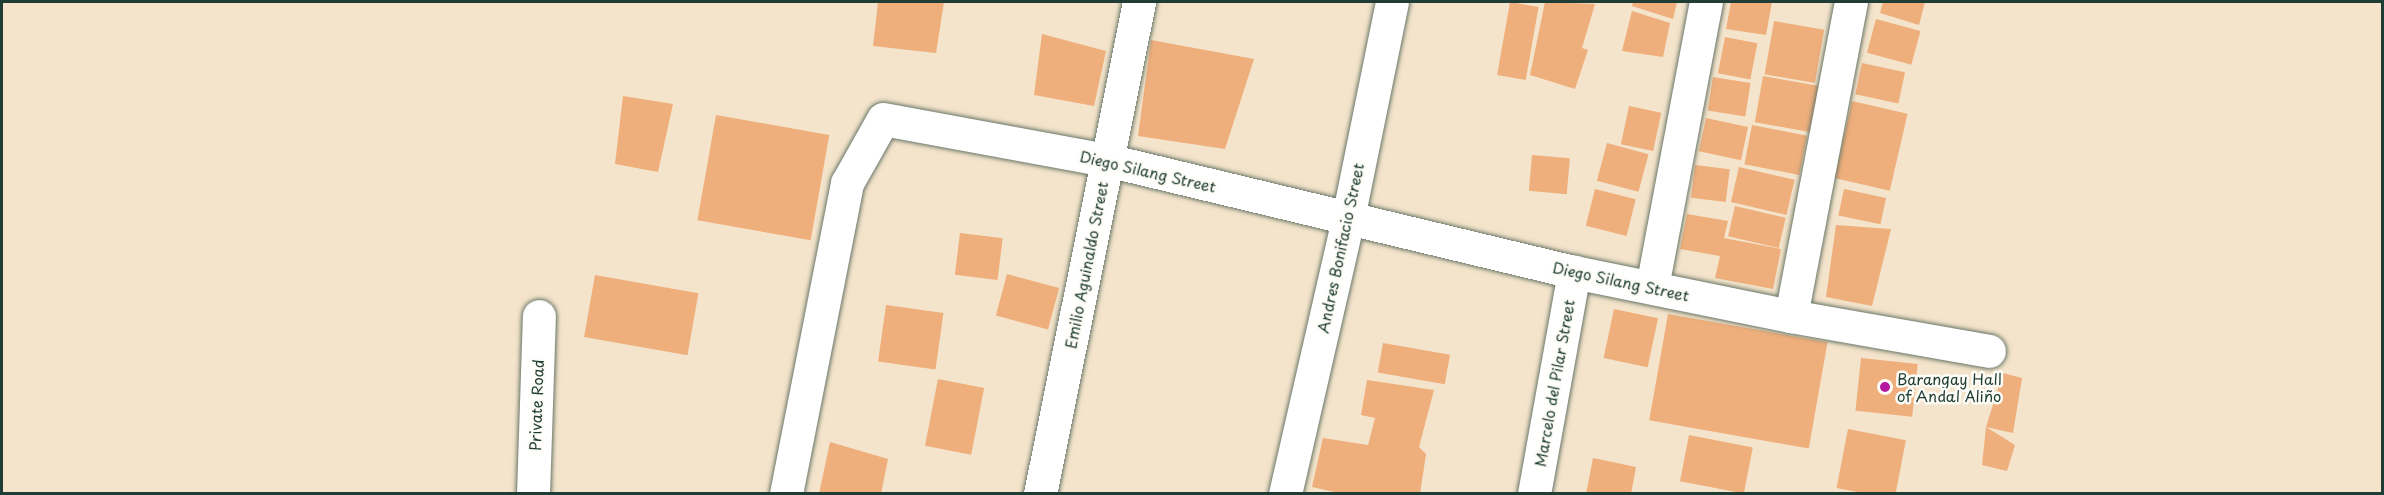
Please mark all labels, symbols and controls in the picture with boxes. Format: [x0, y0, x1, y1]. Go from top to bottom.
street label: Diego Silang Street [1078, 147, 1218, 195]
street label: Andres Bonifacio Street [1313, 161, 1367, 335]
street label: Emilio Aguinaldo Street [1061, 179, 1111, 351]
street label: Diego Silang Street [1551, 258, 1691, 304]
street label: Marcelo del Pilar Street [1530, 297, 1578, 469]
street label: Private Road [525, 359, 547, 451]
place label: Barangay Hall of Andal Aliño [1897, 369, 2002, 404]
marker: Barangay Hall of Andal Aliño [1878, 380, 1892, 394]

